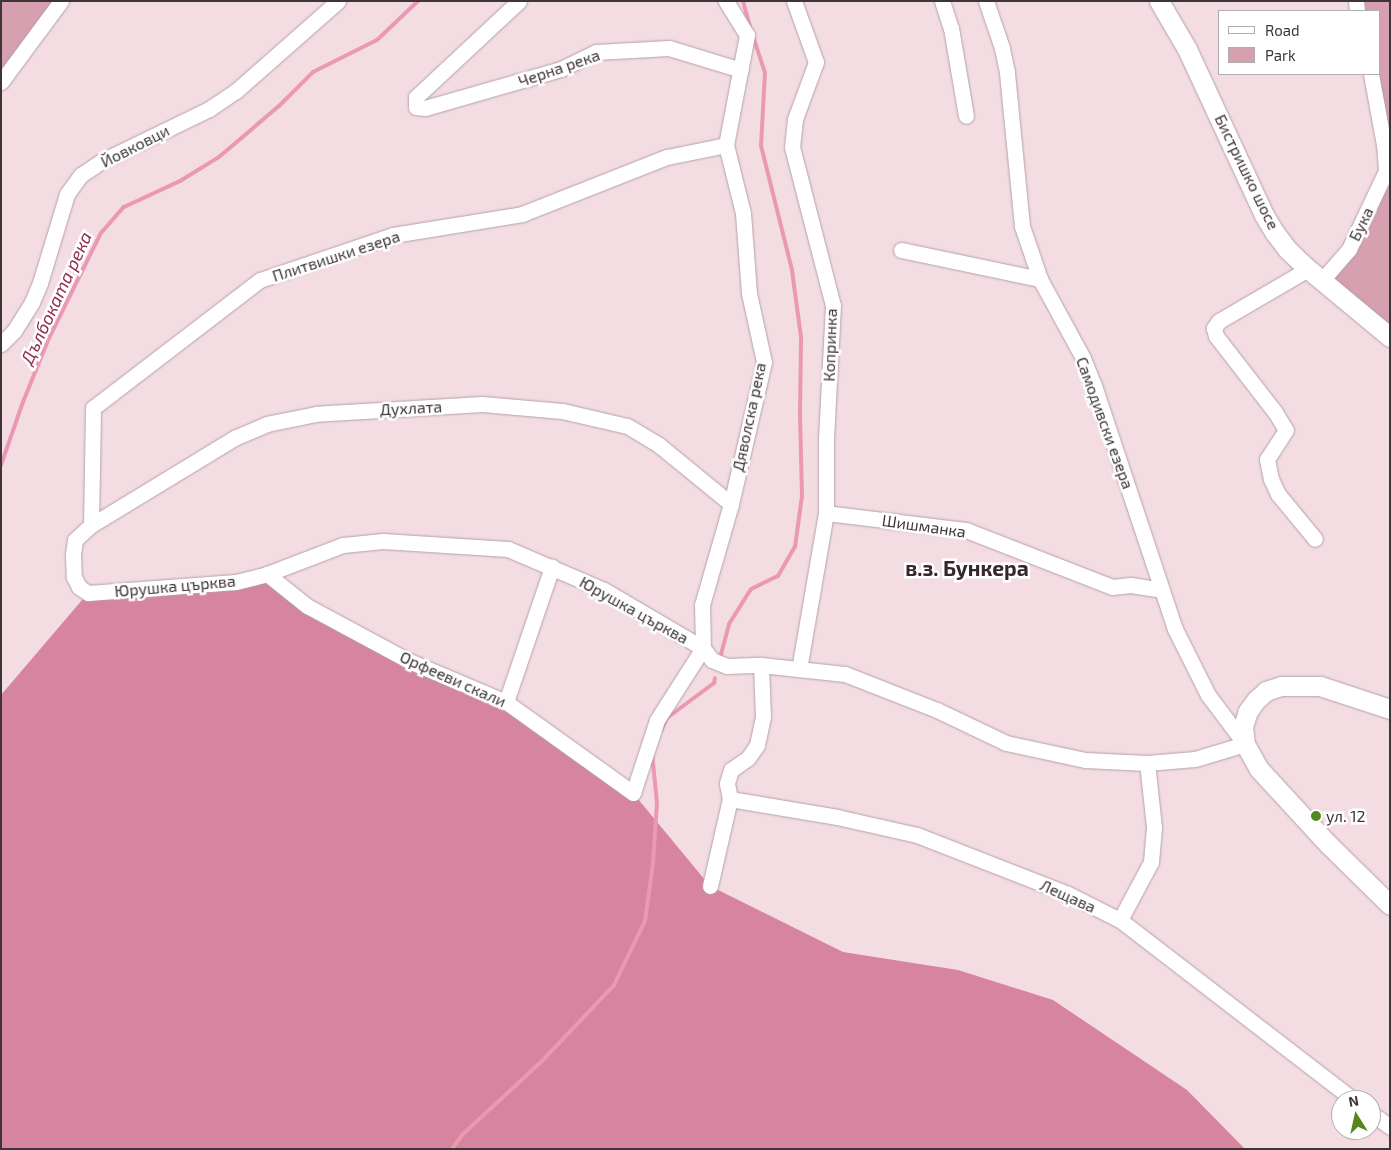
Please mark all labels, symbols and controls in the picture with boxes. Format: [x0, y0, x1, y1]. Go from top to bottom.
legend [1218, 10, 1381, 75]
text: Road [1265, 21, 1300, 39]
street label: Черна река [516, 45, 602, 91]
text: Park [1265, 46, 1296, 64]
street label: Бистришко шосе [1211, 111, 1283, 233]
street label: Йовковци [97, 121, 173, 171]
street label: Бука [1345, 204, 1377, 244]
street label: Плитвишки езера [270, 226, 402, 286]
water label: Дълбоката река [16, 228, 96, 368]
street label: Копринка [819, 308, 841, 382]
street label: Самодивски езера [1072, 354, 1138, 492]
street label: Дяволска река [728, 361, 770, 473]
street label: Духлата [379, 397, 443, 419]
street label: Шишманка [881, 511, 967, 541]
district label: в.з. Бункера [905, 555, 1029, 581]
street label: Юрушка църква [114, 571, 236, 601]
street label: Юрушка църква [576, 572, 692, 648]
street label: Орфееви скали [397, 647, 509, 711]
place label: ул. 12 [1326, 806, 1366, 826]
marker: ул. 12 [1310, 810, 1322, 822]
street label: Лещава [1037, 875, 1099, 917]
north arrow [1331, 1090, 1381, 1140]
text: N [1347, 1091, 1360, 1110]

